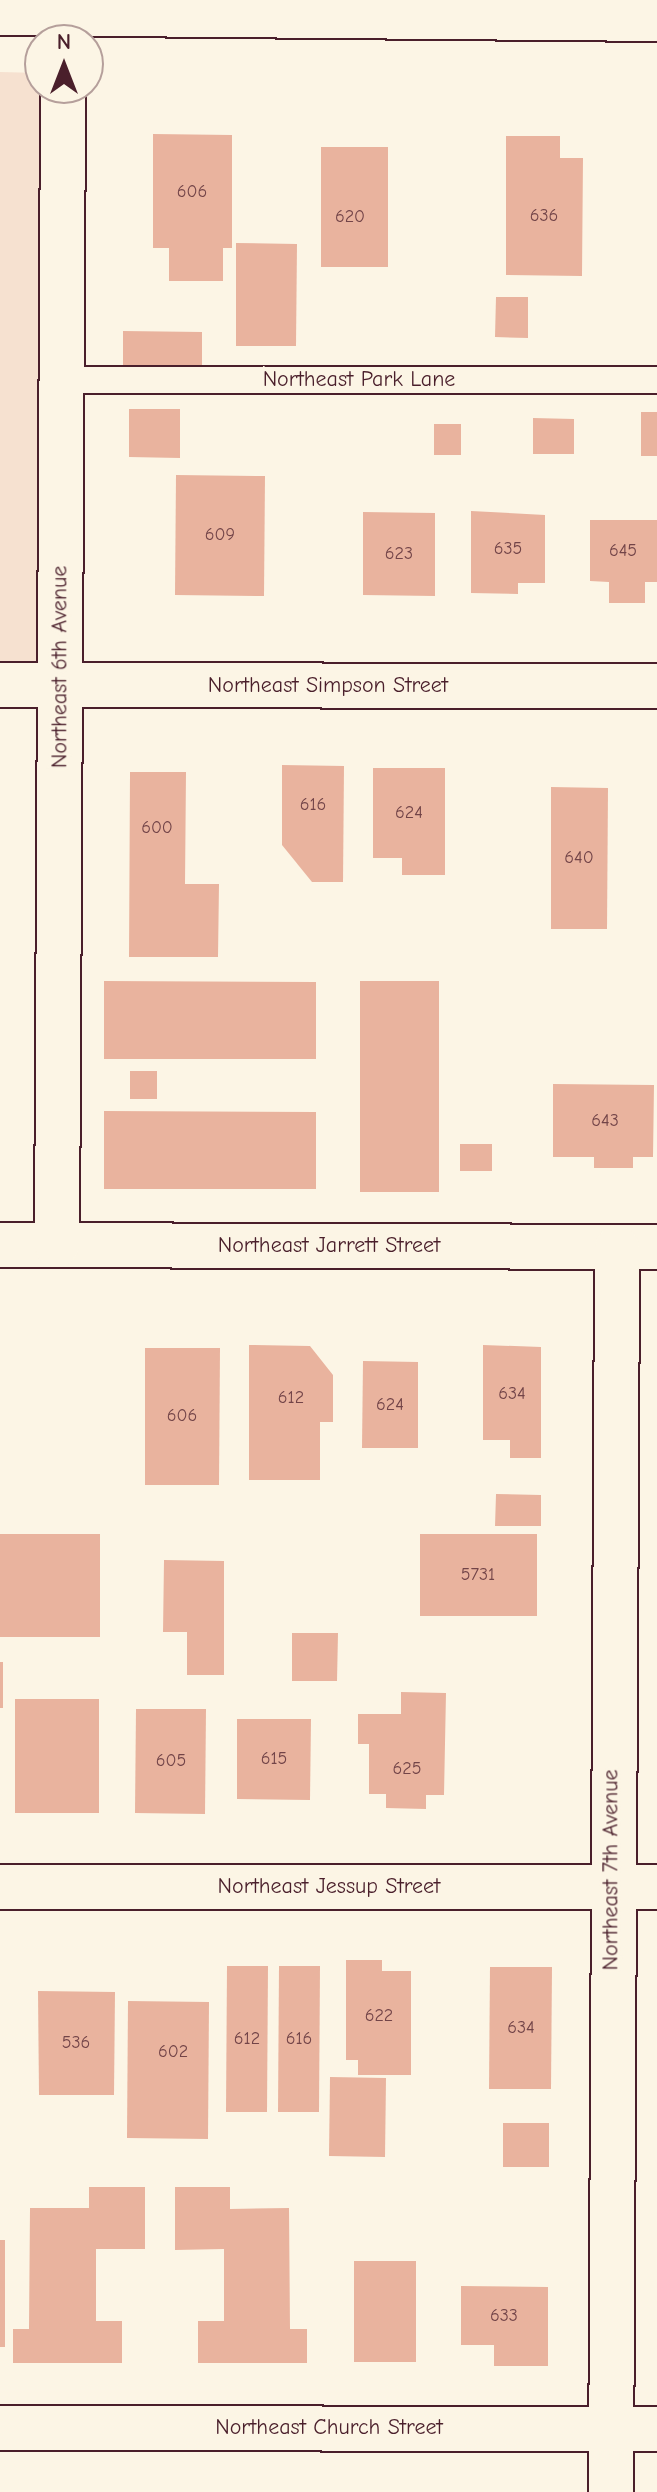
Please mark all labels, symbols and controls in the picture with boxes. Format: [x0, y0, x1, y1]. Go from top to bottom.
north arrow [24, 24, 104, 104]
text: N [57, 29, 71, 55]
house number: 606 [177, 181, 207, 203]
house number: 636 [530, 205, 558, 227]
house number: 620 [335, 206, 365, 228]
street label: Northeast Park Lane [263, 367, 455, 393]
house number: 609 [205, 524, 235, 546]
house number: 635 [494, 538, 522, 560]
house number: 645 [609, 540, 637, 562]
house number: 623 [385, 543, 413, 565]
street label: Northeast 6th Avenue [47, 566, 73, 768]
street label: Northeast Simpson Street [208, 673, 448, 699]
house number: 616 [300, 794, 326, 816]
house number: 624 [395, 802, 423, 824]
house number: 600 [141, 817, 173, 839]
house number: 640 [564, 847, 594, 869]
house number: 643 [591, 1110, 619, 1132]
street label: Northeast Jarrett Street [218, 1233, 440, 1259]
house number: 634 [498, 1383, 526, 1405]
house number: 612 [278, 1387, 304, 1409]
house number: 624 [376, 1394, 404, 1416]
house number: 606 [167, 1405, 197, 1427]
house number: 5731 [461, 1564, 495, 1586]
house number: 615 [261, 1748, 287, 1770]
house number: 605 [156, 1750, 186, 1772]
house number: 625 [393, 1758, 421, 1780]
street label: Northeast 7th Avenue [598, 1770, 624, 1970]
street label: Northeast Jessup Street [218, 1874, 440, 1900]
house number: 622 [365, 2005, 393, 2027]
house number: 634 [507, 2017, 535, 2039]
house number: 612 [234, 2028, 260, 2050]
house number: 616 [286, 2028, 312, 2050]
house number: 536 [62, 2032, 90, 2054]
house number: 602 [158, 2041, 188, 2063]
house number: 633 [490, 2305, 518, 2327]
street label: Northeast Church Street [215, 2415, 443, 2441]

